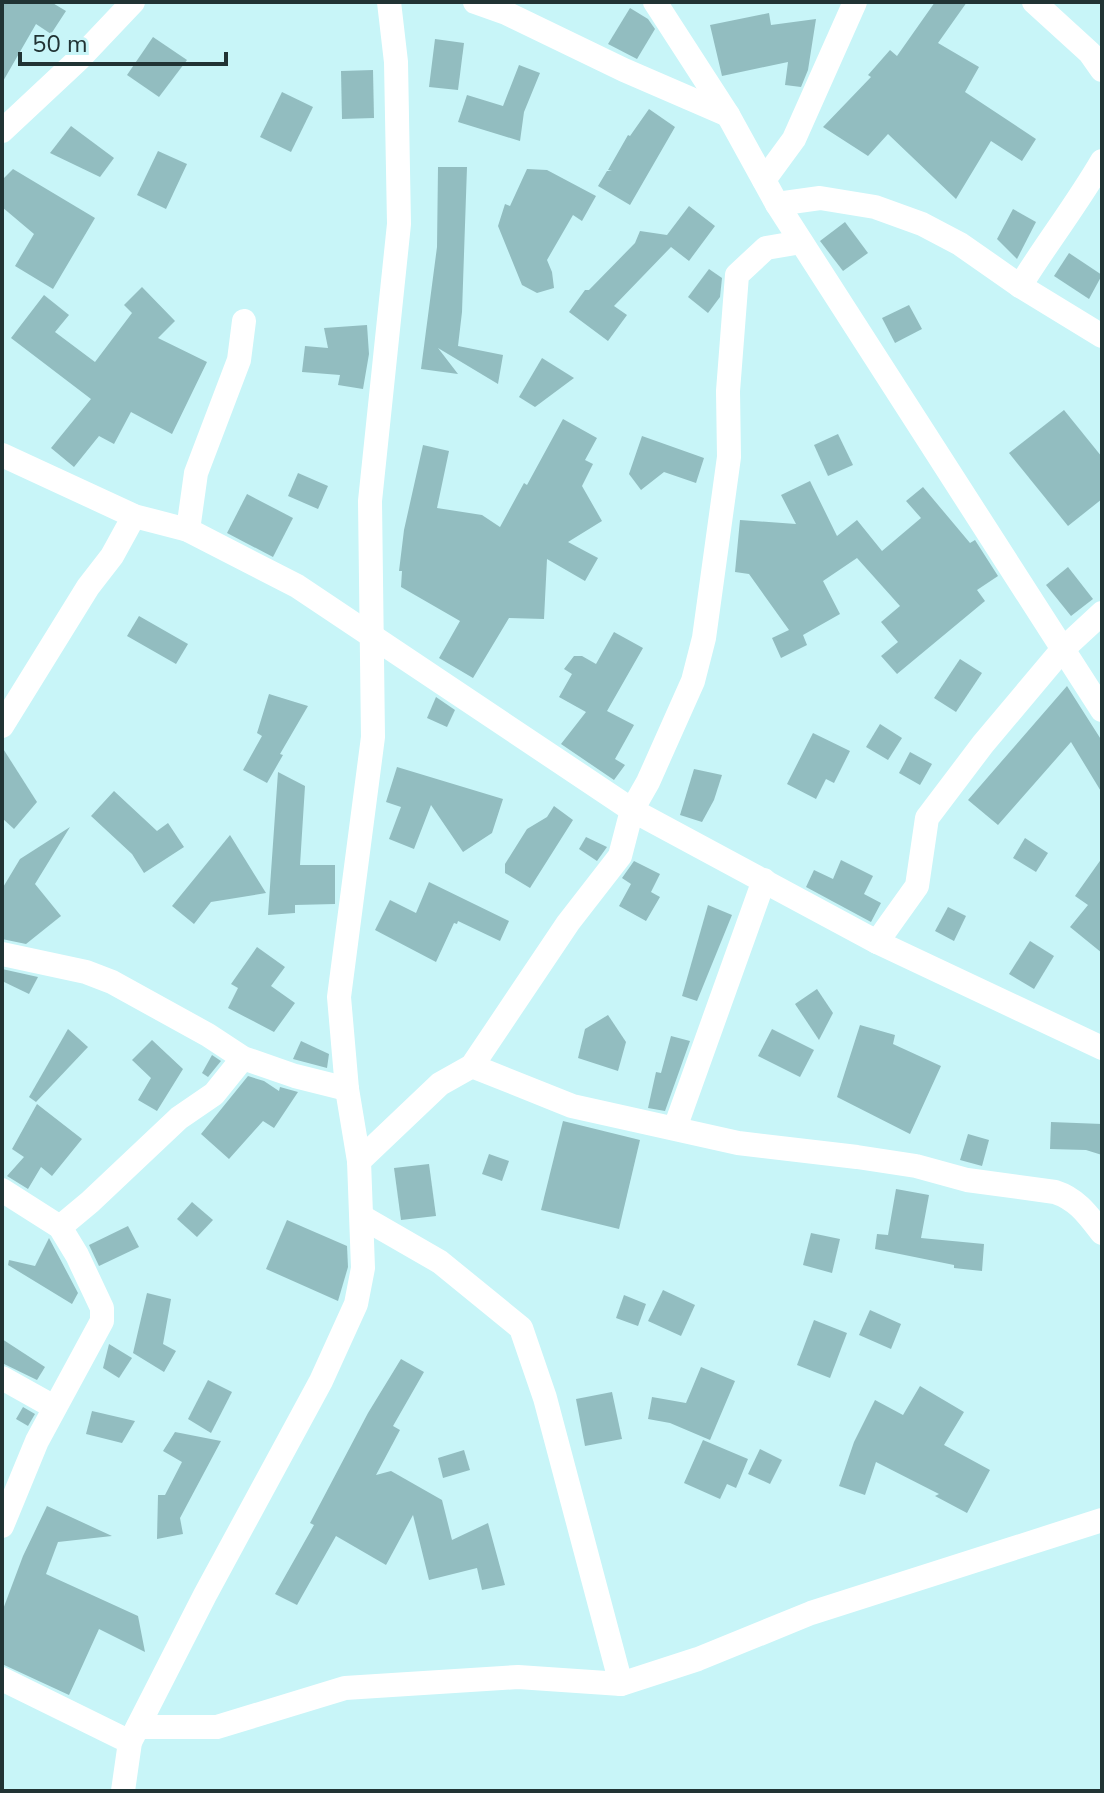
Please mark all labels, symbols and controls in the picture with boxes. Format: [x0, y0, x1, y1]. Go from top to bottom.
scale bar [20, 16, 226, 66]
text: 50 m [32, 28, 88, 60]

